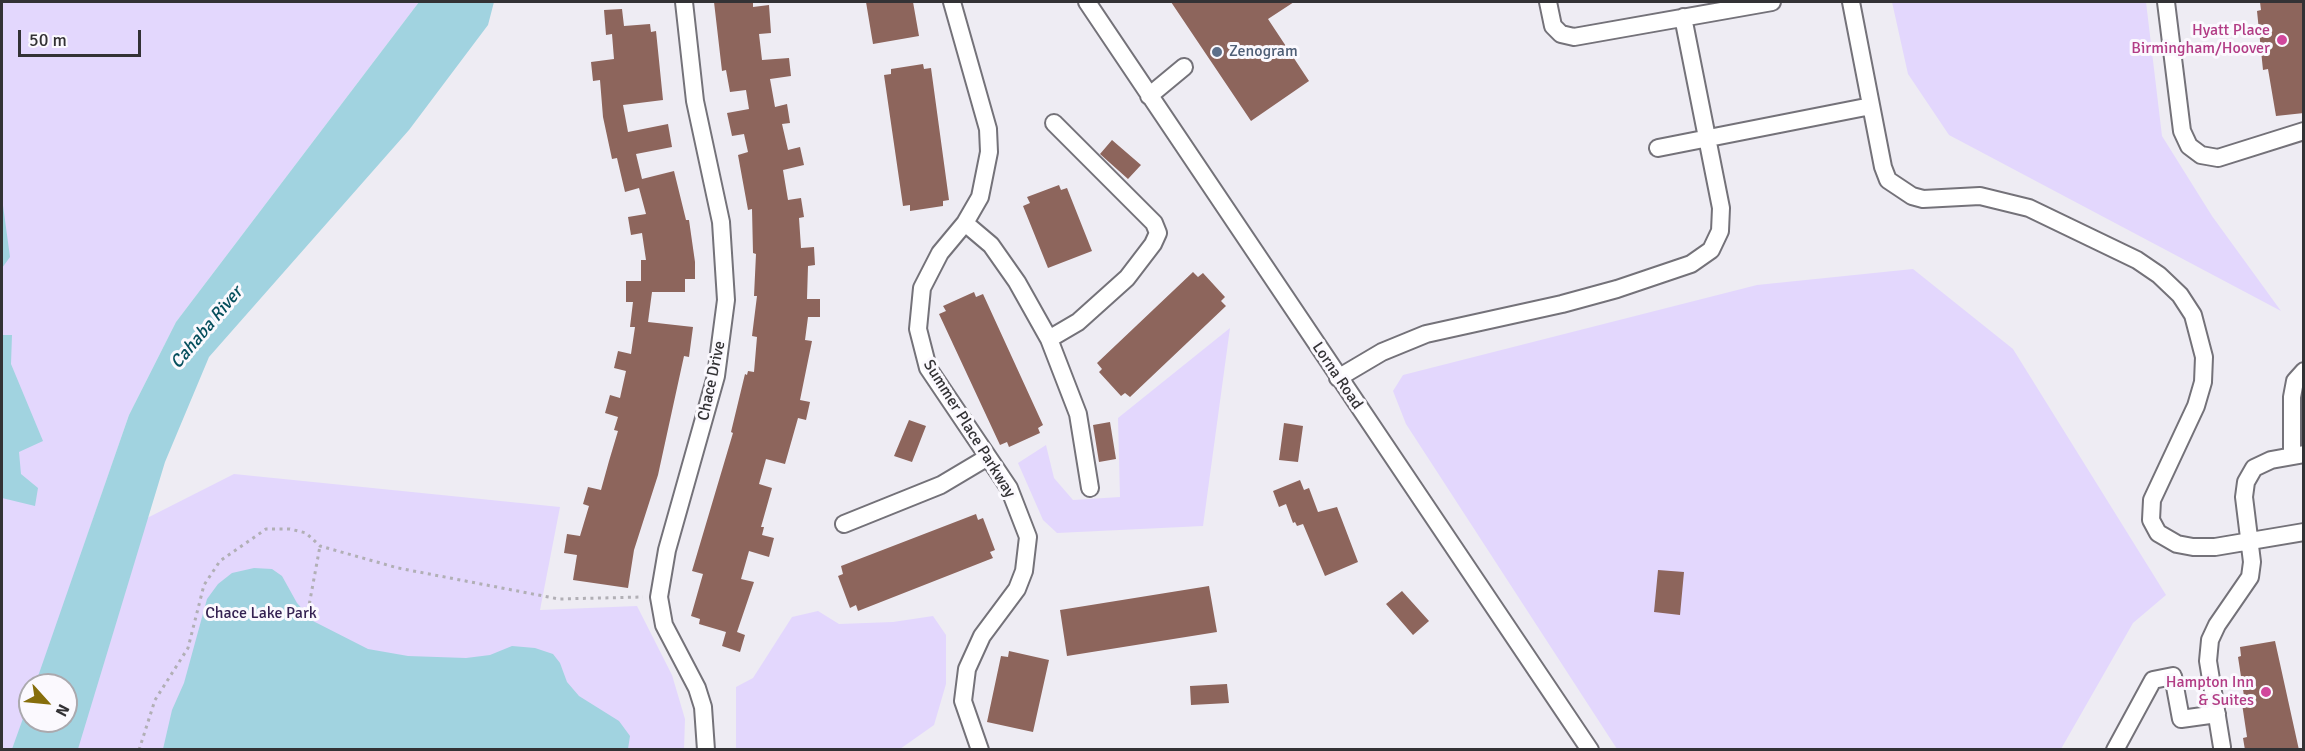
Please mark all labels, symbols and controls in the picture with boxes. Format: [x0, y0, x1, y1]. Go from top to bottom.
scale bar [21, 18, 144, 56]
place label: Hyatt Place Birmingham/Hoover [2131, 21, 2270, 59]
text: 50 m [29, 29, 67, 51]
marker: Hyatt Place Birmingham/Hoover [2275, 33, 2289, 47]
place label: Zenogram [1229, 42, 1298, 62]
marker: Zenogram [1210, 45, 1224, 59]
water label: Cahaba River [166, 283, 248, 373]
street label: Chace Drive [694, 339, 730, 423]
street label: Lorna Road [1308, 339, 1366, 413]
street label: Summer Place Parkway [919, 357, 1019, 501]
park label: Chace Lake Park [205, 604, 317, 624]
north arrow [18, 673, 78, 733]
place label: Hampton Inn & Suites [2166, 673, 2254, 711]
marker: Hampton Inn & Suites [2259, 685, 2273, 699]
text: N [51, 701, 74, 720]

